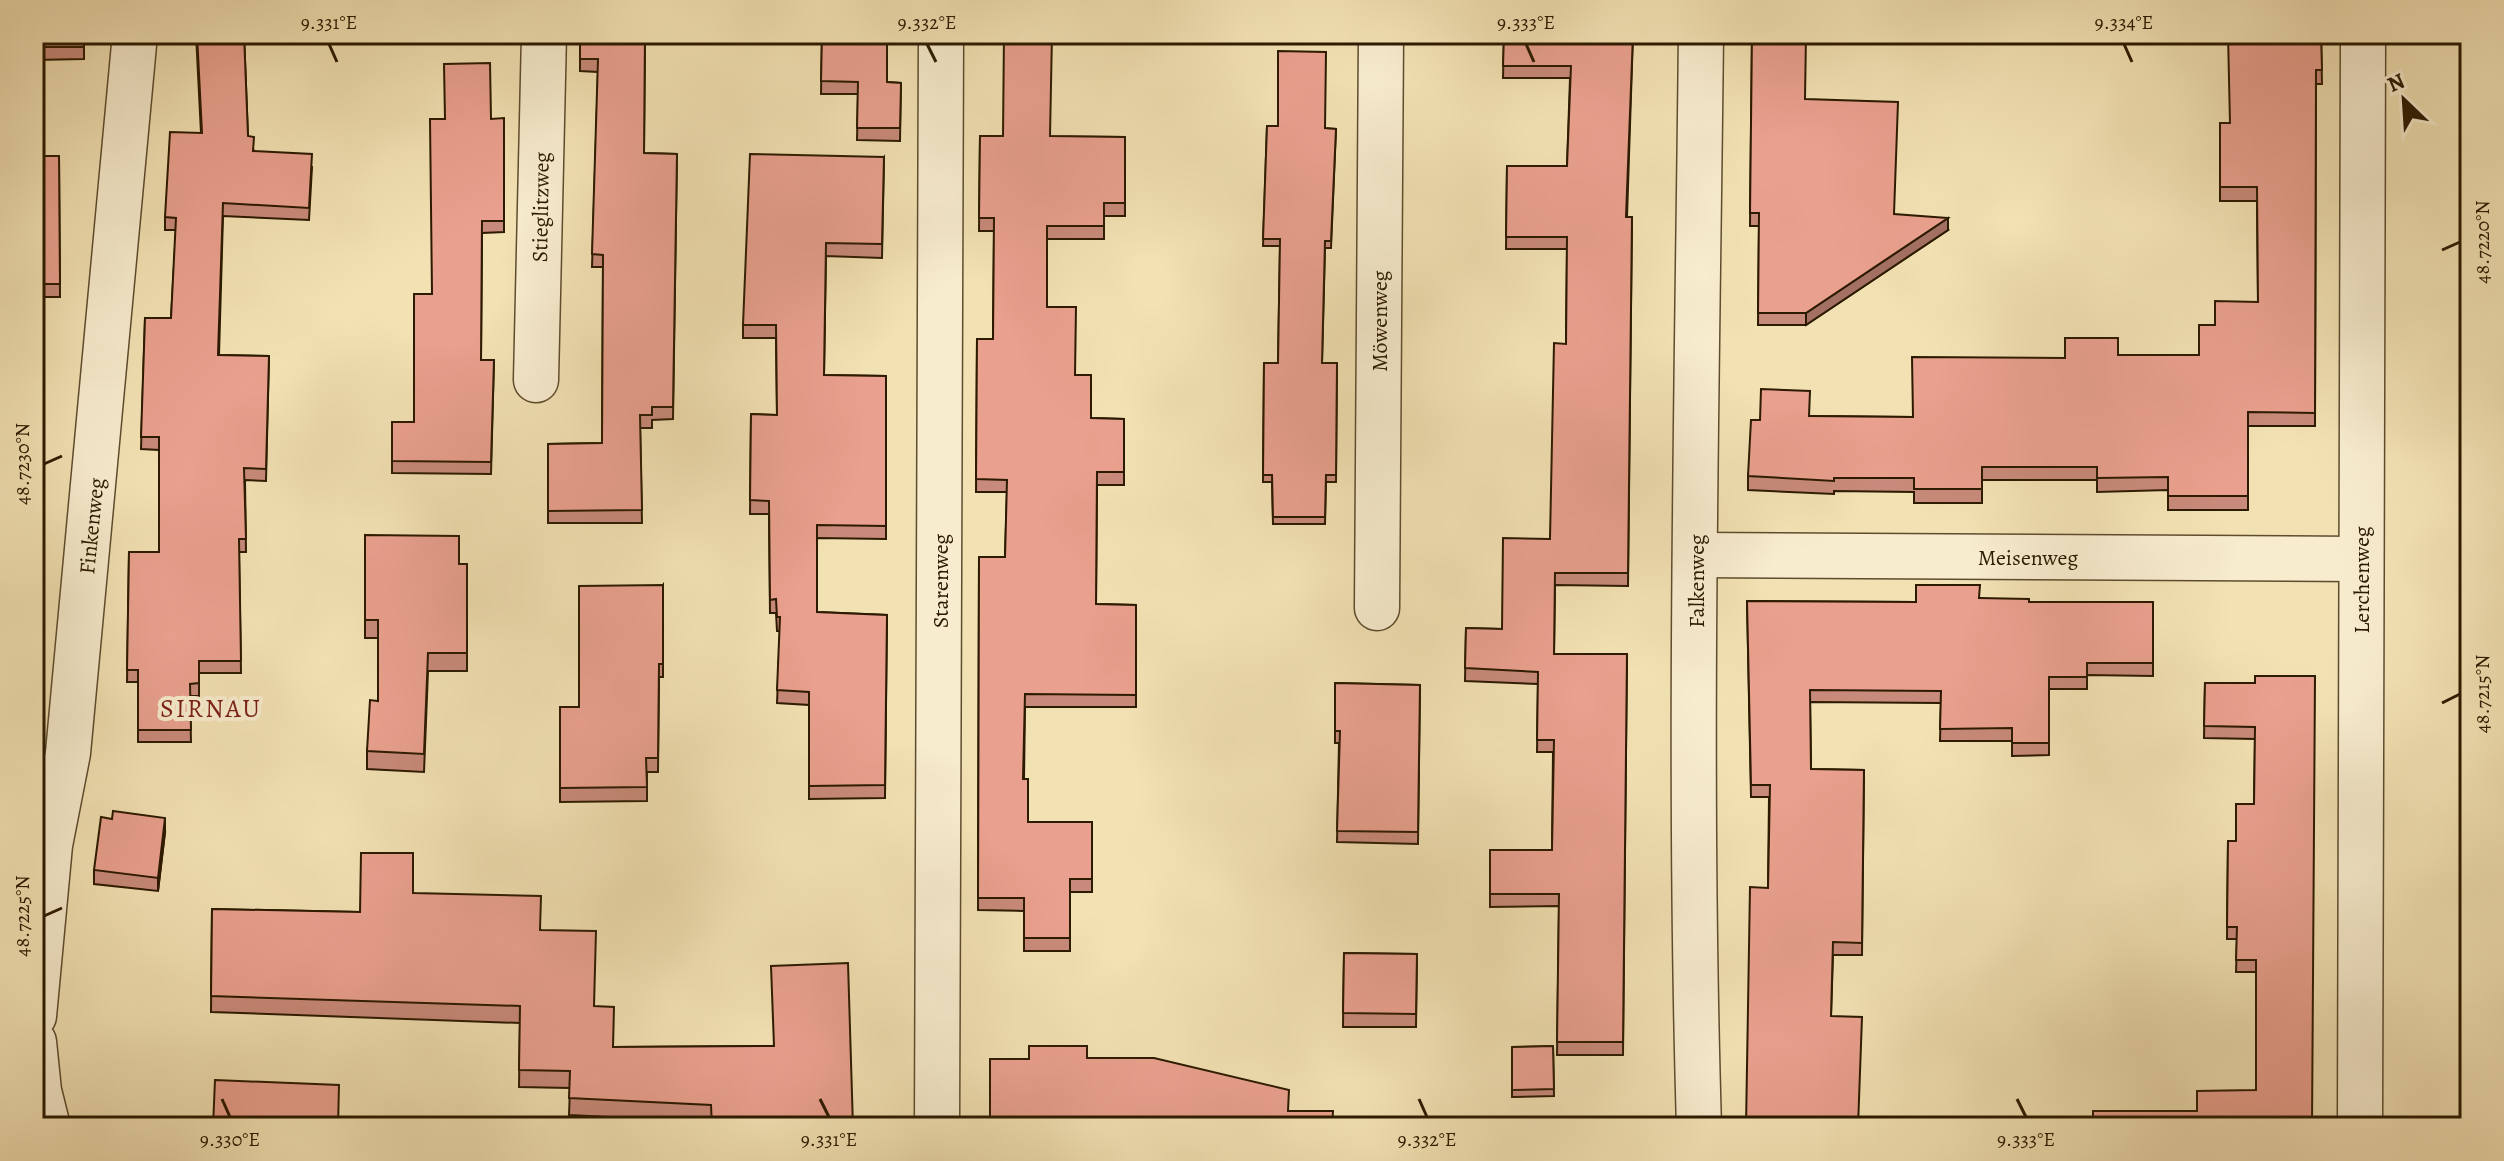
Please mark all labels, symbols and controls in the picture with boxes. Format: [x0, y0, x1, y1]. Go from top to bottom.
text: 9.331°E [301, 9, 357, 36]
text: 9.332°E [897, 9, 957, 36]
text: 9.333°E [1497, 9, 1555, 36]
text: 9.334°E [2095, 9, 2153, 36]
north arrow [2364, 60, 2444, 140]
text: N [2382, 66, 2410, 100]
street label: Stieglitzweg [525, 151, 557, 263]
text: 48.7220°N [2469, 200, 2496, 284]
street label: Möwenweg [1365, 270, 1395, 372]
text: 48.7230°N [9, 423, 36, 505]
street label: Finkenweg [72, 476, 112, 576]
street label: Lerchenweg [2347, 526, 2377, 634]
street label: Starenweg [926, 534, 956, 628]
street label: Falkenweg [1682, 534, 1712, 628]
street label: Meisenweg [1978, 543, 2078, 573]
text: 48.7215°N [2469, 655, 2496, 733]
district label: SIRNAU [160, 691, 262, 726]
text: 48.7225°N [9, 875, 36, 957]
text: 9.330°E [200, 1126, 260, 1153]
text: 9.331°E [801, 1126, 857, 1153]
text: 9.332°E [1397, 1126, 1457, 1153]
text: 9.333°E [1997, 1126, 2055, 1153]

